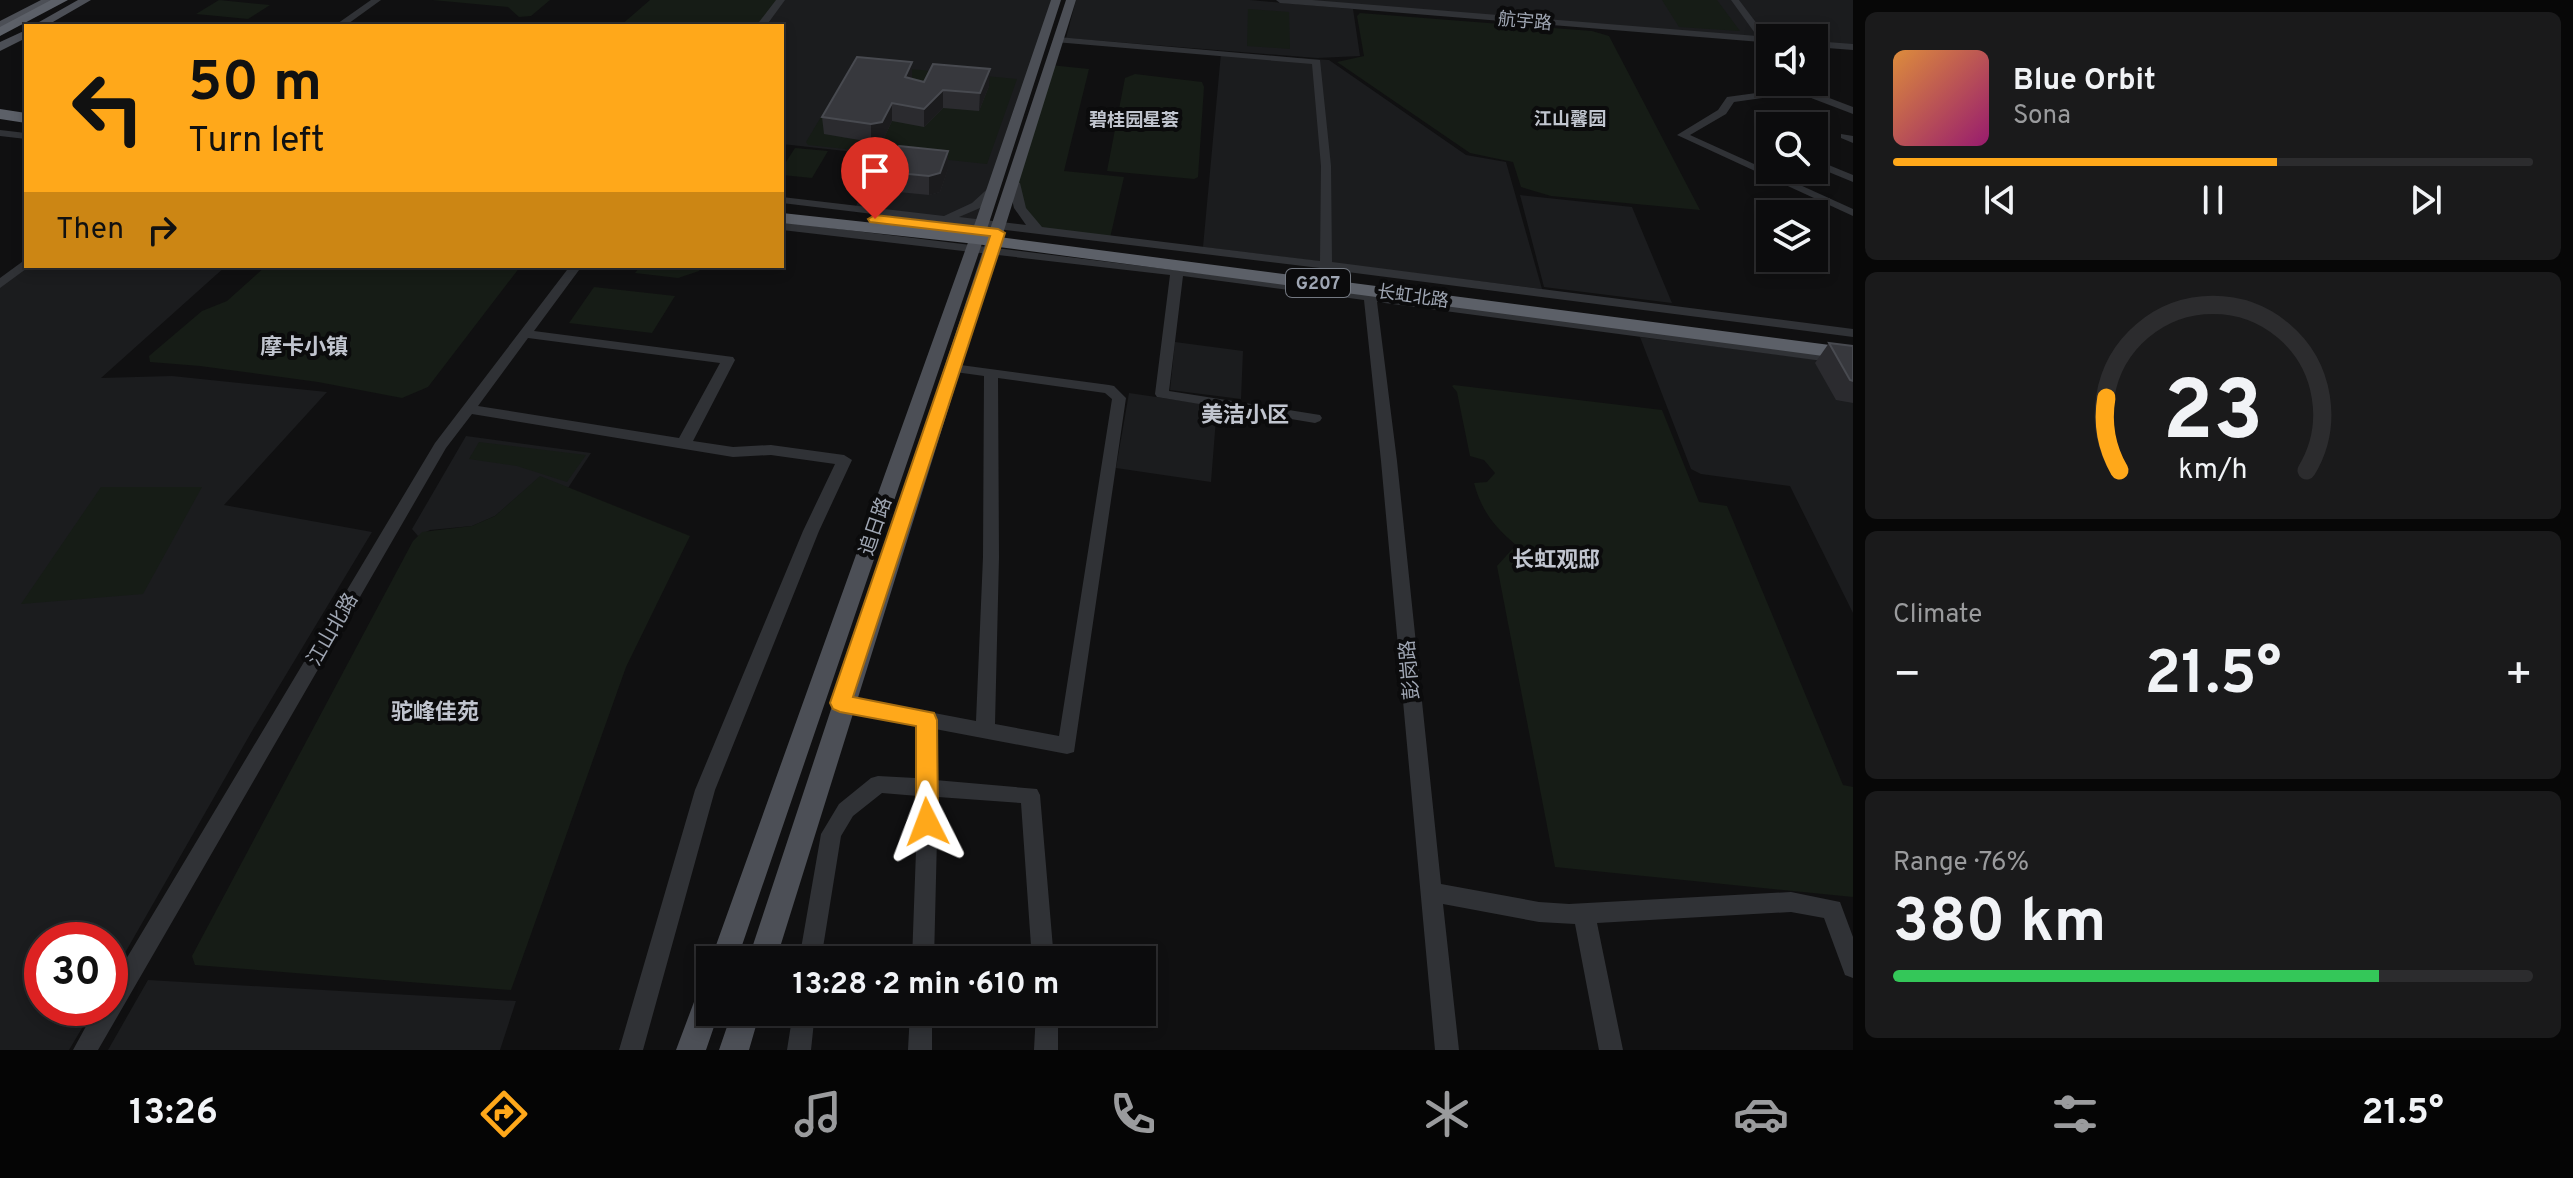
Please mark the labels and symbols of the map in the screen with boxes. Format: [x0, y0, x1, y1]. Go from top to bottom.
street label: 航宇路 [1497, 9, 1553, 36]
district label: 江山馨园 [1534, 109, 1606, 132]
district label: 碧桂园·星荟 [1089, 110, 1179, 133]
pin [841, 137, 909, 219]
road number: G207 [1286, 269, 1350, 297]
street label: 长虹北路 [1376, 281, 1450, 314]
district label: 摩卡小镇 [260, 335, 348, 362]
district label: 美洁小区 [1201, 402, 1289, 430]
street label: 追日路 [855, 494, 899, 559]
district label: 长虹观邸 [1512, 548, 1600, 575]
street label: 江山北路 [302, 589, 365, 671]
street label: 彭岗路 [1395, 639, 1427, 701]
district label: 驼峰佳苑 [391, 699, 479, 727]
position arrow [885, 780, 969, 864]
speed limit sign: 30 [24, 922, 128, 1026]

